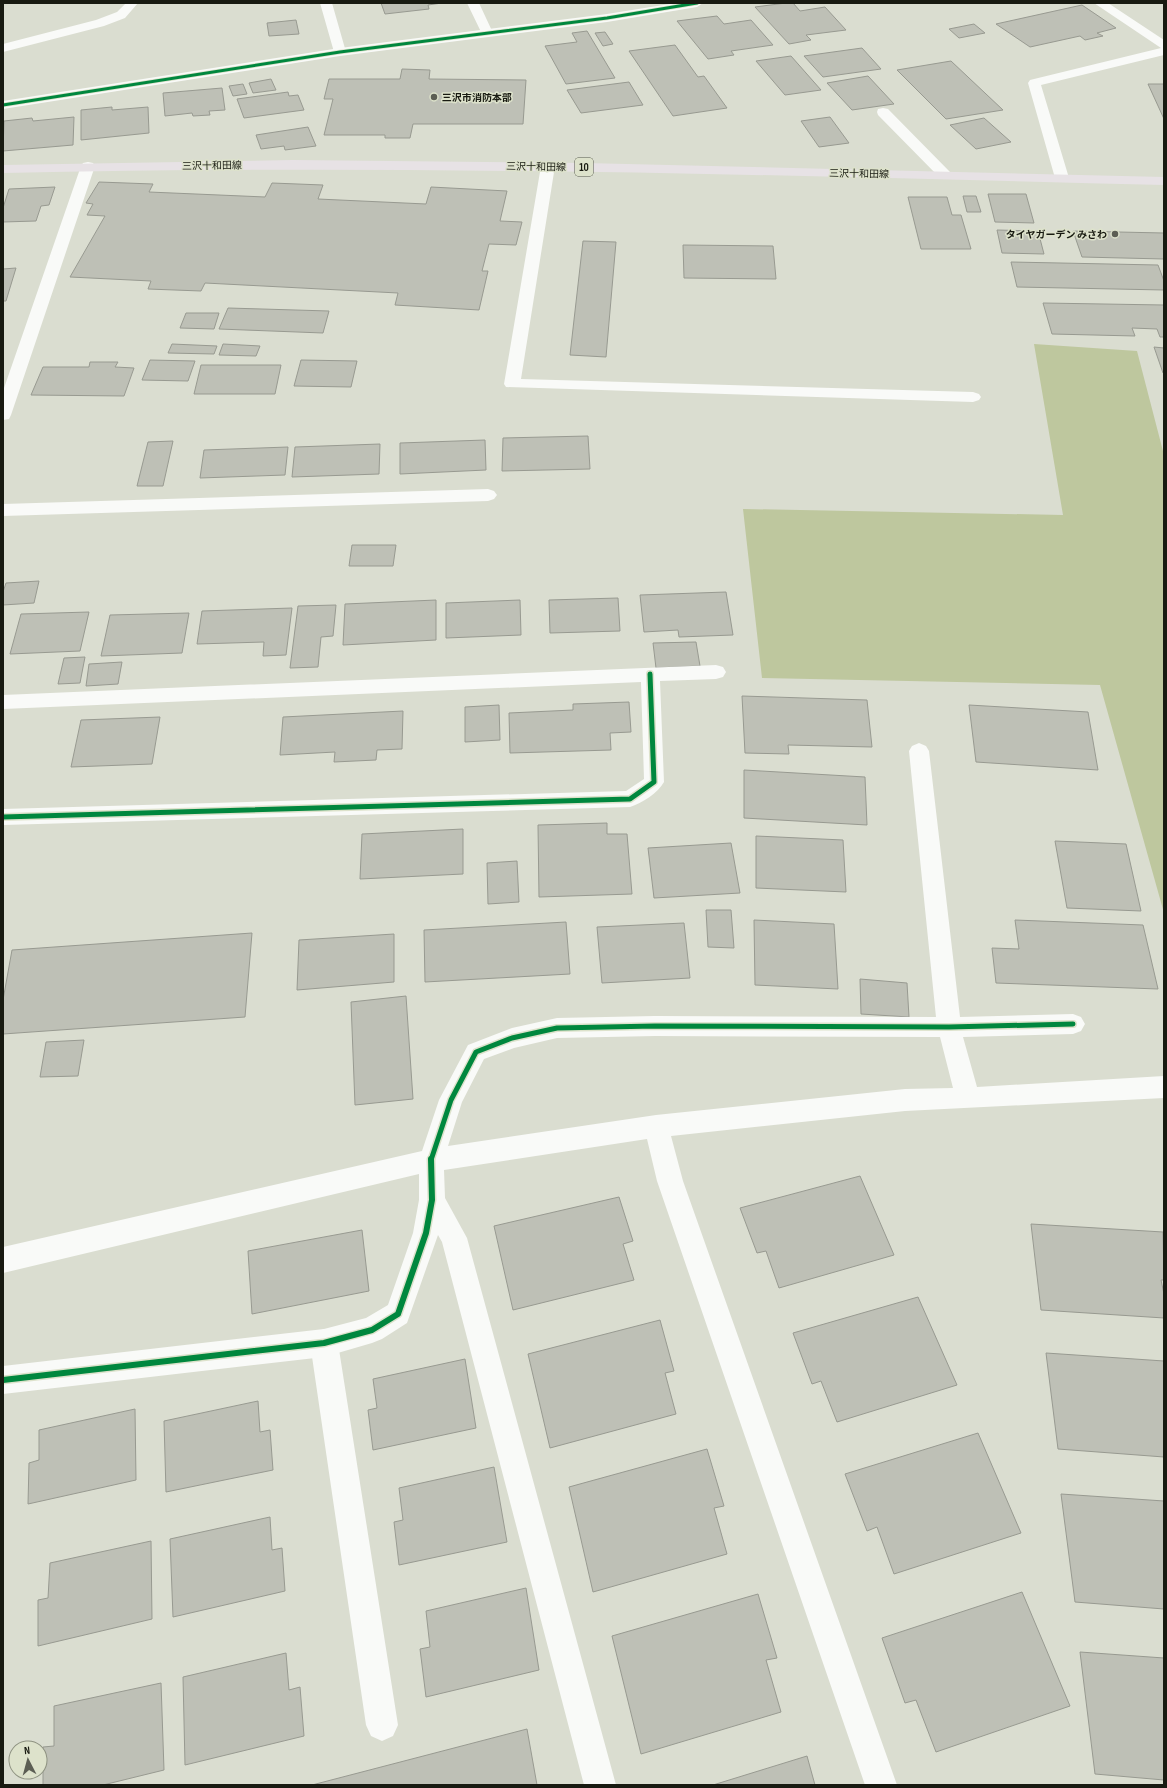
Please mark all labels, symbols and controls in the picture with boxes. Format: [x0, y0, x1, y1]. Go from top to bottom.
marker: 三沢市消防本部 [429, 92, 439, 102]
place label: 三沢市消防本部 [442, 92, 512, 104]
road number: 10 [575, 158, 593, 176]
street label: 三沢十和田線 [182, 159, 242, 173]
street label: 三沢十和田線 [506, 160, 566, 174]
street label: 三沢十和田線 [829, 167, 889, 181]
place label: タイヤガーデン みさわ [1006, 229, 1107, 241]
marker: タイヤガーデン みさわ [1110, 229, 1120, 239]
north arrow [8, 1740, 48, 1780]
text: N [23, 1744, 31, 1757]

